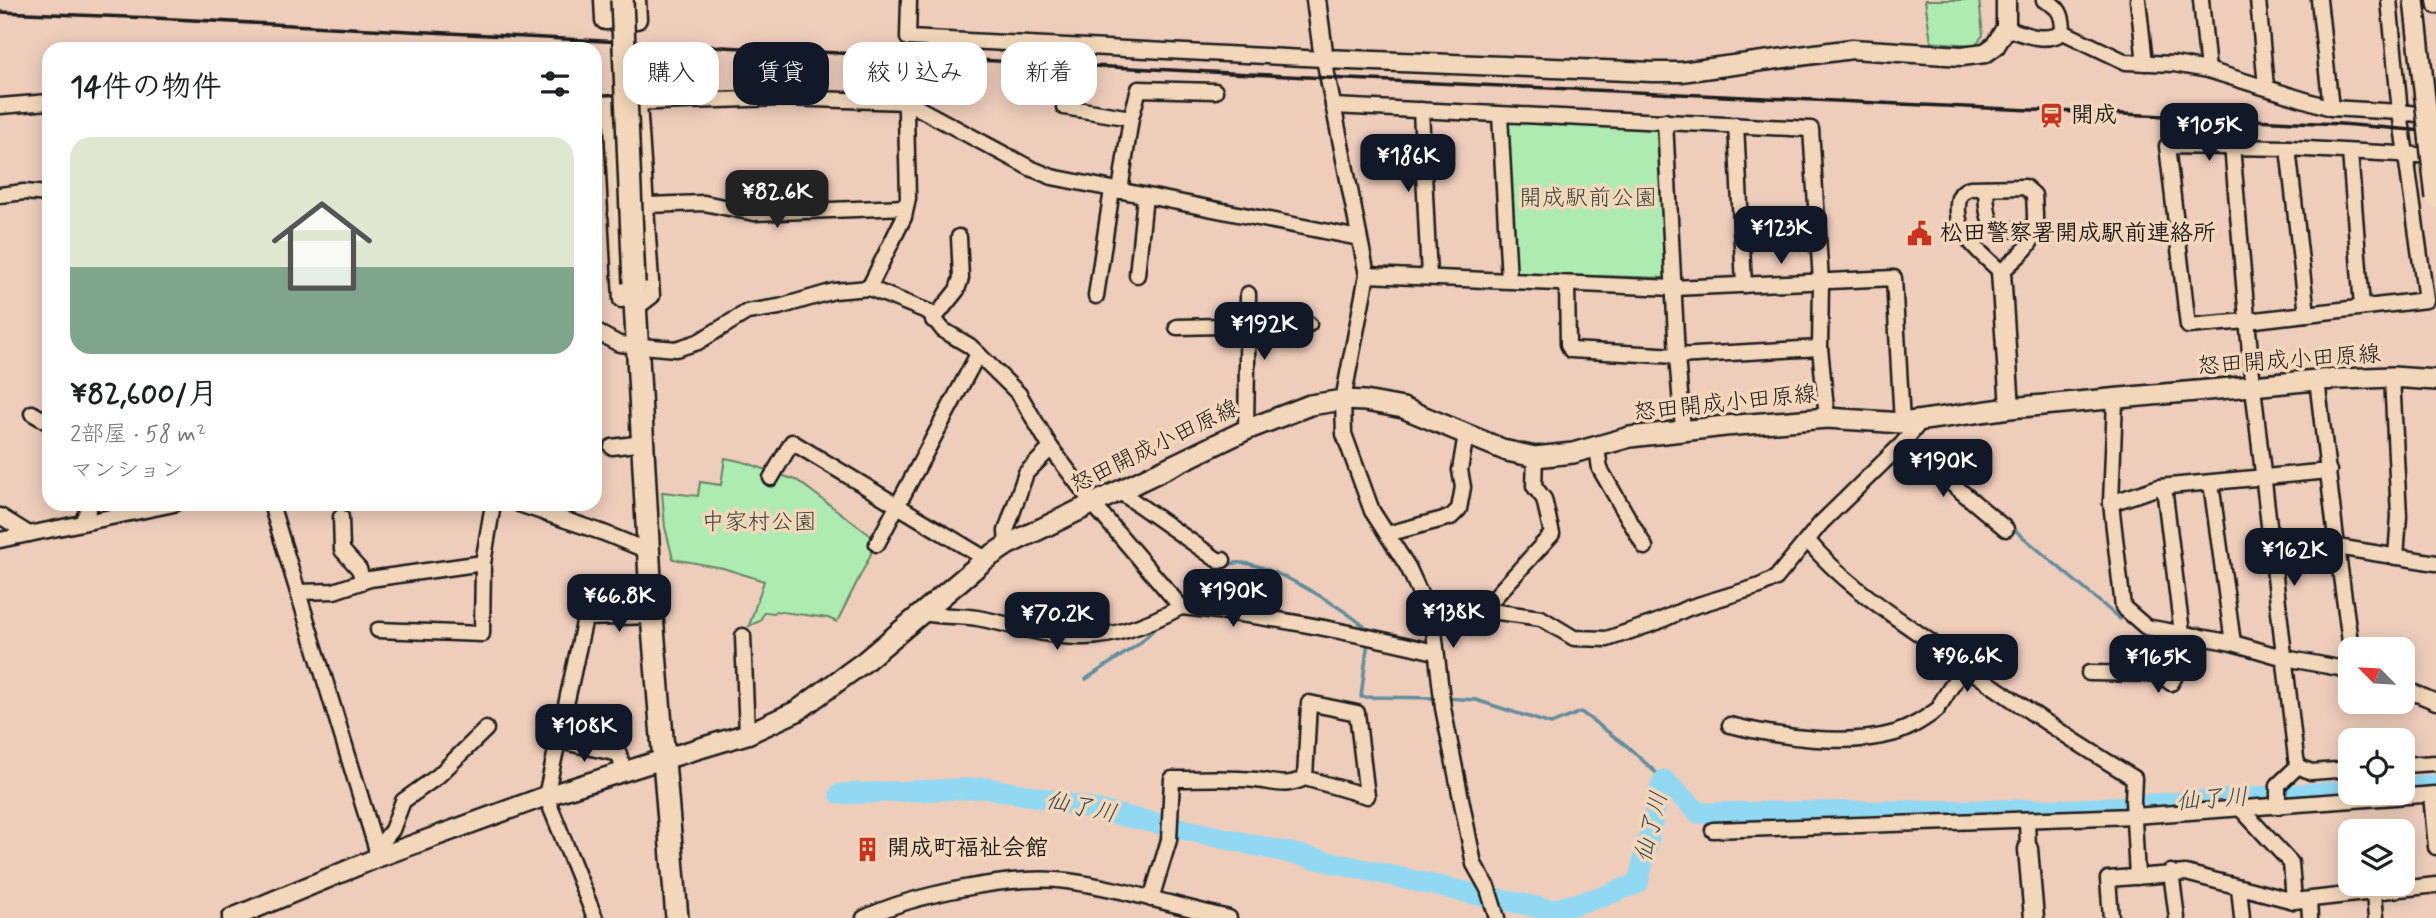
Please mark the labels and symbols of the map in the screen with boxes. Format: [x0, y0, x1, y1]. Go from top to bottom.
place label: 開成 [2071, 101, 2117, 131]
station icon: 開成 [2037, 102, 2065, 130]
pin: ¥105K [2160, 104, 2258, 163]
pin: ¥186K [1359, 134, 1457, 194]
pin: ¥82.6K [720, 170, 834, 230]
park label: 開成駅前公園 [1519, 184, 1657, 214]
pin: ¥123K [1732, 206, 1830, 266]
place label: 松田警察署開成駅前連絡所 [1940, 219, 2216, 249]
public building icon: 松田警察署開成駅前連絡所 [1906, 220, 1934, 248]
pin: ¥192K [1215, 302, 1313, 362]
street label: 怒田開成小田原線 [2196, 340, 2382, 382]
street label: 怒田開成小田原線 [1632, 379, 1818, 429]
street label: 怒田開成小田原線 [1066, 393, 1244, 501]
pin: ¥190K [1894, 440, 1992, 499]
park label: 中家村公園 [702, 508, 817, 538]
pin: ¥162K [2245, 528, 2343, 588]
pin: ¥190K [1184, 570, 1282, 629]
pin: ¥66.8K [562, 574, 676, 634]
pin: ¥138K [1404, 590, 1502, 650]
pin: ¥70.2K [1000, 592, 1114, 652]
pin: ¥96.6K [1910, 634, 2024, 694]
pin: ¥165K [2109, 636, 2207, 695]
north arrow [2338, 637, 2415, 714]
pin: ¥108K [535, 704, 633, 764]
water label: 仙了川 [2175, 782, 2249, 818]
water label: 仙了川 [1043, 785, 1119, 831]
water label: 仙了川 [1628, 788, 1676, 866]
place label: 開成町福祉会館 [887, 834, 1048, 864]
building icon: 開成町福祉会館 [853, 835, 881, 863]

